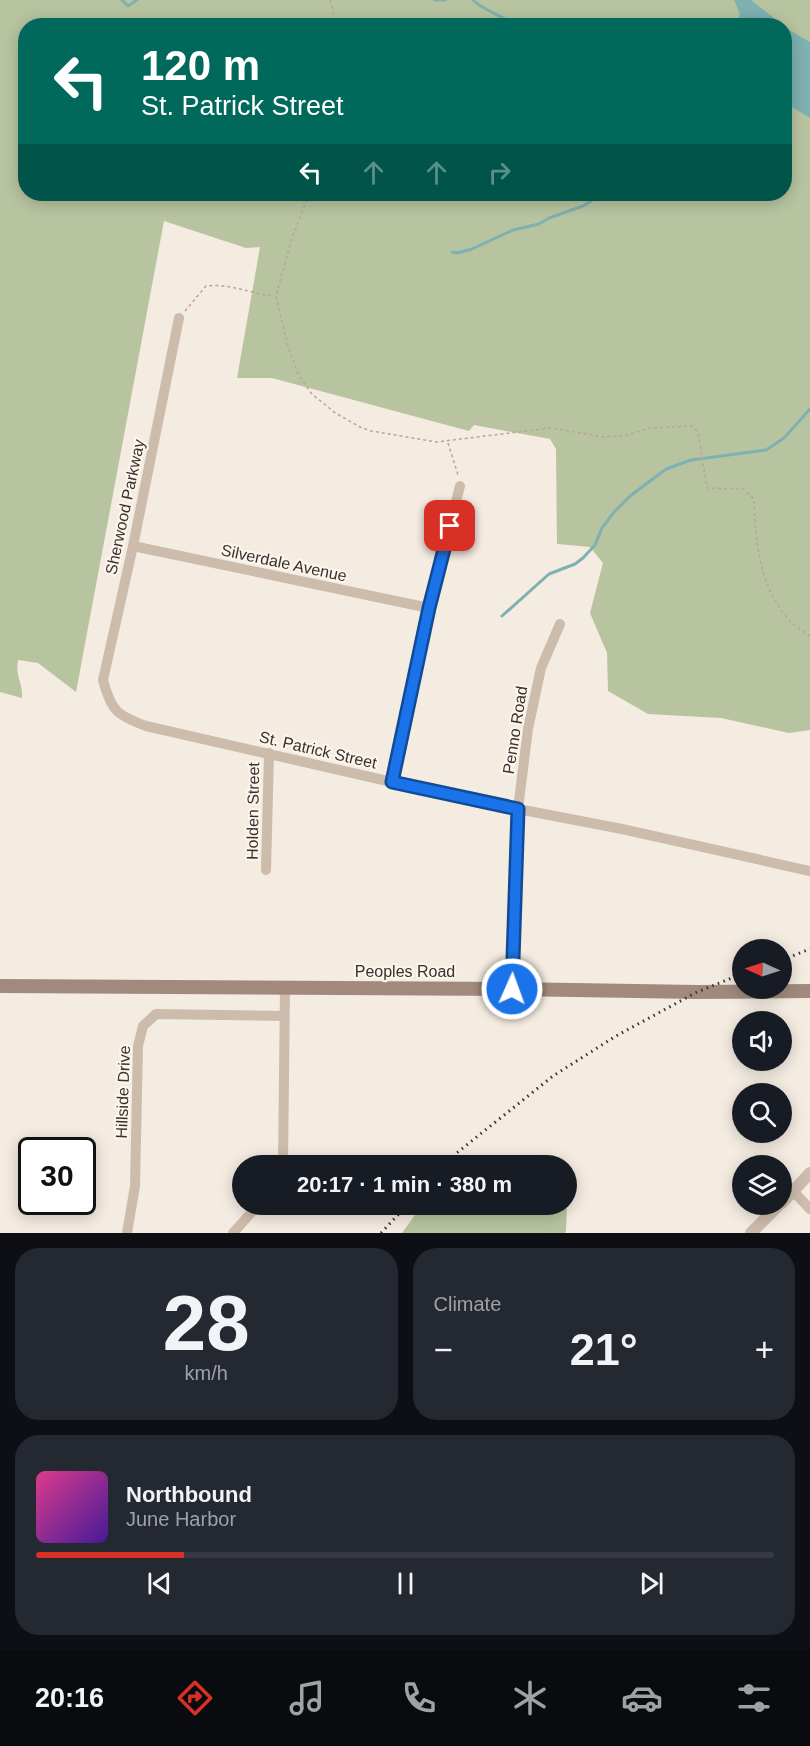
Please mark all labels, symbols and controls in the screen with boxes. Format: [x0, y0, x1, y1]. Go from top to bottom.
icon: left [42, 42, 120, 120]
text: 120 m [141, 42, 260, 89]
text: St. Patrick Street [141, 91, 344, 121]
icon: left [294, 156, 327, 189]
icon: ahead [357, 156, 390, 189]
icon: ahead [420, 156, 453, 189]
icon: right [483, 156, 516, 189]
street label: Sherwood Parkway [102, 438, 148, 576]
pin [424, 500, 475, 551]
icon: arrive [433, 509, 466, 542]
street label: Silverdale Avenue [220, 541, 348, 585]
street label: Penno Road [500, 685, 530, 775]
street label: St. Patrick Street [258, 728, 379, 772]
street label: Holden Street [244, 761, 262, 860]
north arrow [732, 939, 792, 999]
map controls [732, 939, 792, 1215]
position arrow [480, 957, 544, 1021]
street label: Peoples Road [355, 963, 455, 980]
button: sound [732, 1011, 792, 1071]
street label: Hillside Drive [113, 1045, 133, 1139]
button: search [732, 1083, 792, 1143]
speed limit sign: 30 [18, 1137, 96, 1215]
button: layers [732, 1155, 792, 1215]
text: 20:17 · 1 min · 380 m [297, 1172, 512, 1197]
text: 28 [163, 1279, 250, 1367]
text: Climate [434, 1293, 501, 1315]
text: 21° [570, 1324, 638, 1375]
text: − [434, 1331, 453, 1368]
text: + [755, 1331, 774, 1368]
text: km/h [185, 1362, 228, 1384]
text: Northbound [126, 1482, 252, 1507]
text: June Harbor [126, 1508, 236, 1530]
icon: previous [143, 1567, 176, 1600]
icon: pause [389, 1567, 422, 1600]
icon: next [635, 1567, 668, 1600]
icon: directions [174, 1677, 216, 1719]
icon: music [286, 1677, 328, 1719]
icon: phone [398, 1677, 440, 1719]
icon: climate [509, 1677, 551, 1719]
icon: car [621, 1677, 663, 1719]
icon: filters [733, 1677, 775, 1719]
text: 20:16 [35, 1683, 104, 1713]

